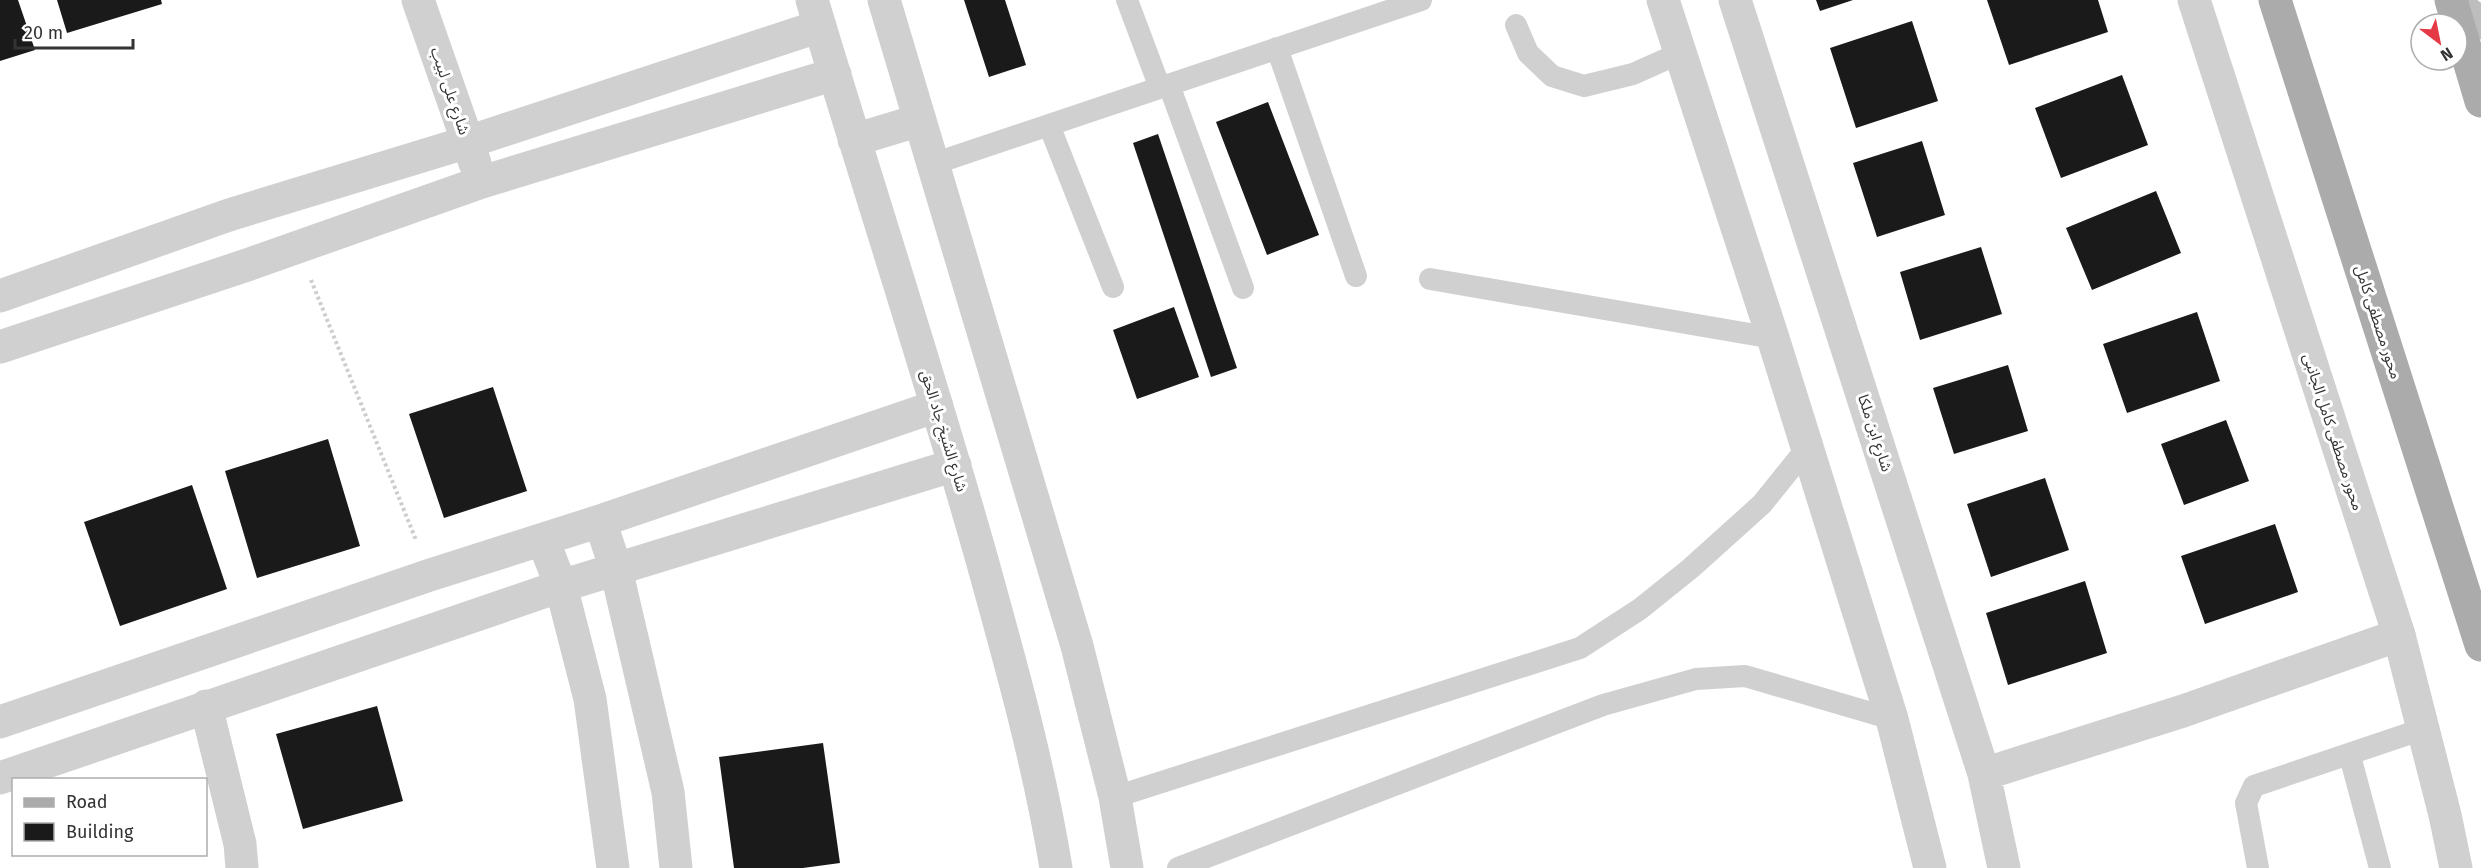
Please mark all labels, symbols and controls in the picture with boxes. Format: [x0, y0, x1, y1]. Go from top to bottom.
scale bar [15, 12, 134, 50]
north arrow [2409, 12, 2469, 72]
text: 20 m [24, 22, 63, 44]
text: N [2437, 43, 2456, 65]
street label: شارع على لبيب [424, 45, 473, 138]
street label: محور مصطفى كامل [2351, 263, 2405, 381]
street label: محور مصطفى كامل الجانبى [2299, 351, 2367, 513]
street label: شارع الشيخ جاد الحق [914, 368, 971, 495]
street label: شارع ابن ملكا [1851, 392, 1896, 475]
legend [12, 778, 207, 856]
text: Road [66, 791, 108, 813]
text: Building [66, 821, 134, 843]

